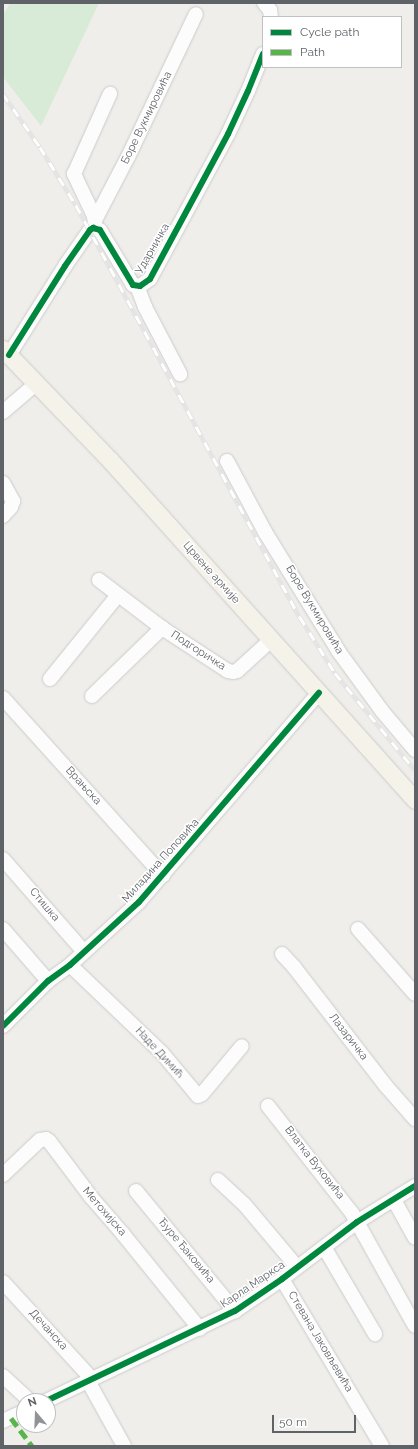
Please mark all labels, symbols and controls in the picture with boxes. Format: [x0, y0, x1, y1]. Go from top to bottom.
legend [262, 16, 402, 68]
text: Cycle path [300, 25, 359, 39]
text: Path [300, 45, 325, 59]
street label: Боре Вукмировића [119, 70, 175, 166]
street label: Ударничка [133, 221, 173, 277]
street label: Црвене армије [180, 539, 242, 607]
street label: Боре Вукмировића [282, 563, 346, 657]
street label: Подгоричка [168, 628, 228, 674]
street label: Врањска [62, 764, 104, 808]
street label: Миладина Поповића [120, 816, 202, 906]
street label: Стишка [26, 886, 62, 924]
street label: Лазаричка [326, 1011, 370, 1063]
street label: Наде Димић [132, 1025, 186, 1081]
street label: Влатка Вуковића [281, 1124, 347, 1202]
street label: Метохијска [79, 1185, 129, 1239]
street label: Ђуре Ђаковића [155, 1216, 217, 1286]
street label: Карла Маркса [218, 1259, 288, 1311]
street label: Стевана Јаковљевића [285, 1289, 355, 1395]
street label: Дечанска [26, 1307, 70, 1353]
north arrow [16, 1393, 56, 1433]
text: N [26, 1395, 38, 1410]
scale bar [274, 1407, 358, 1433]
text: 50 m [279, 1415, 307, 1429]

